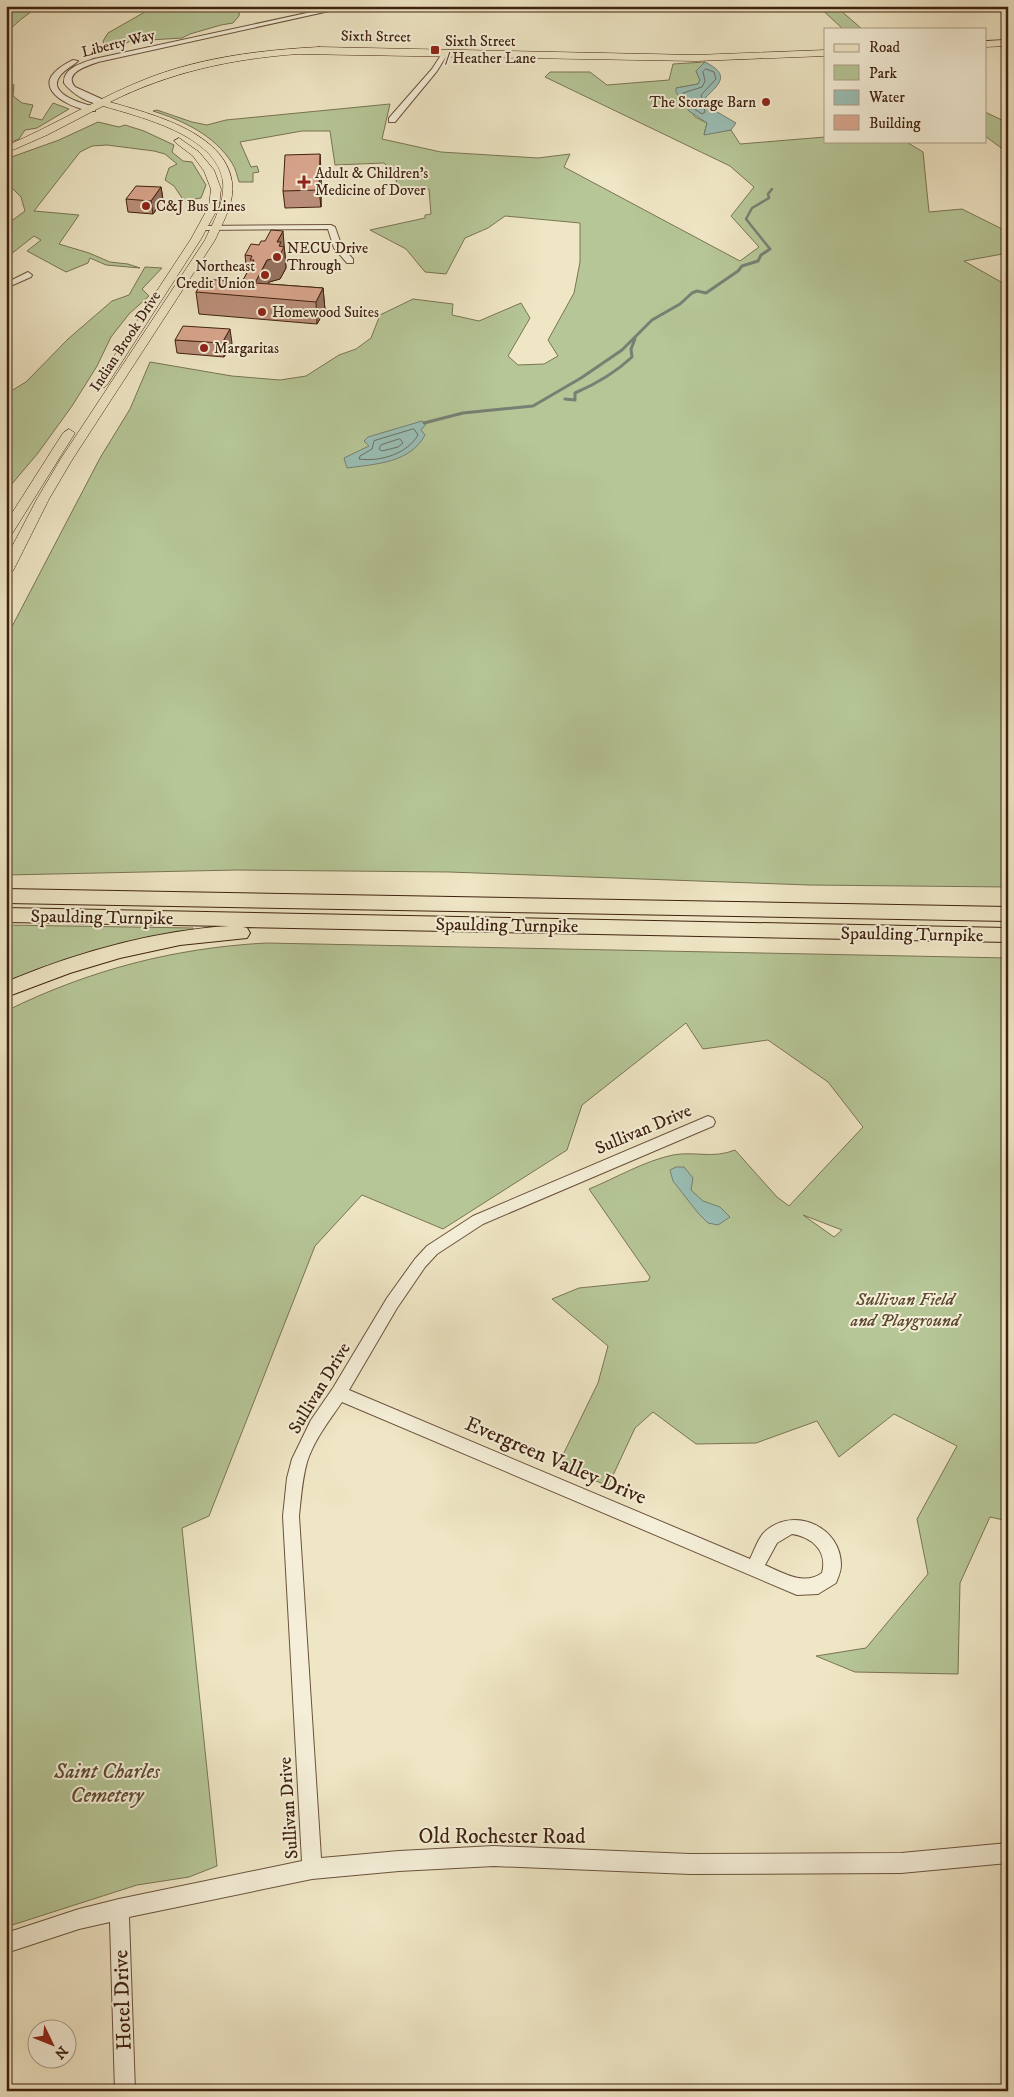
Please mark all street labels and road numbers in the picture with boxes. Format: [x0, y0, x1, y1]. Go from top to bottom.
street label: Liberty Way [79, 25, 158, 62]
street label: Sixth Street [341, 26, 412, 47]
street label: Indian Brook Drive [86, 287, 165, 395]
street label: Spaulding Turnpike [30, 906, 174, 930]
street label: Spaulding Turnpike [435, 914, 579, 938]
street label: Spaulding Turnpike [840, 923, 984, 947]
street label: Sullivan Drive [592, 1100, 695, 1160]
street label: Sullivan Drive [284, 1339, 356, 1438]
street label: Evergreen Valley Drive [461, 1411, 650, 1511]
street label: Sullivan Drive [274, 1756, 304, 1860]
street label: Old Rochester Road [419, 1824, 586, 1850]
street label: Hotel Drive [108, 1949, 138, 2051]

